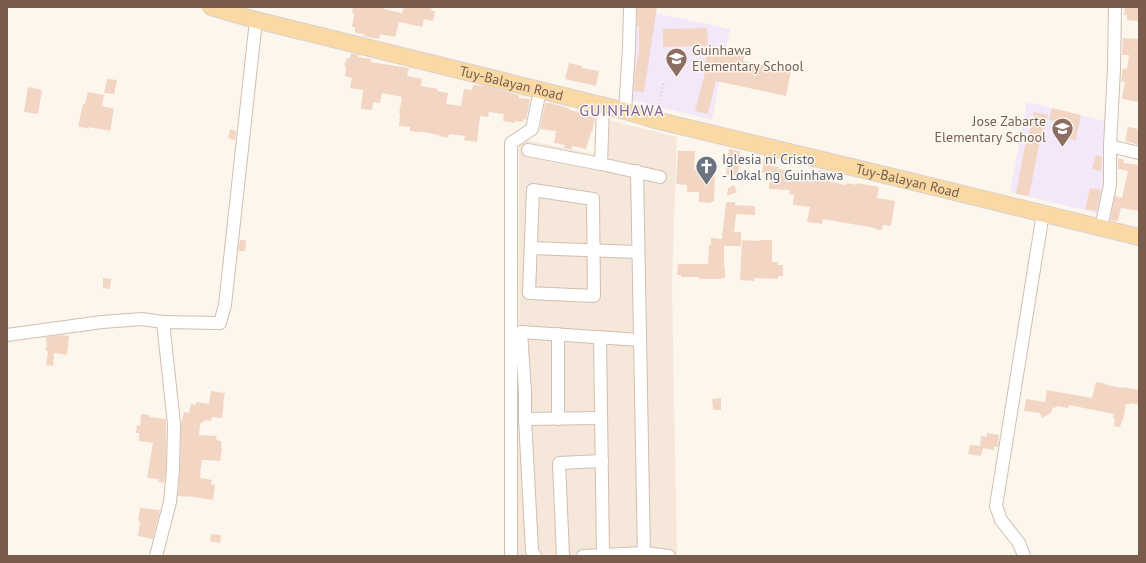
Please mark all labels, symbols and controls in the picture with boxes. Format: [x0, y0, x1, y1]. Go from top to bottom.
place label: Guinhawa Elementary School [692, 41, 804, 75]
school or university icon: Guinhawa Elementary School [663, 45, 689, 78]
street label: Tuy-Balayan Road [458, 62, 565, 104]
district label: GUINHAWA [579, 100, 665, 120]
place label: Jose Zabarte Elementary School [934, 112, 1046, 146]
school or university icon: Jose Zabarte Elementary School [1049, 116, 1075, 149]
place label: Iglesia ni Cristo - Lokal ng Guinhawa [722, 150, 843, 184]
church icon: Iglesia ni Cristo - Lokal ng Guinhawa [694, 154, 720, 187]
street label: Tuy-Balayan Road [854, 159, 961, 202]

